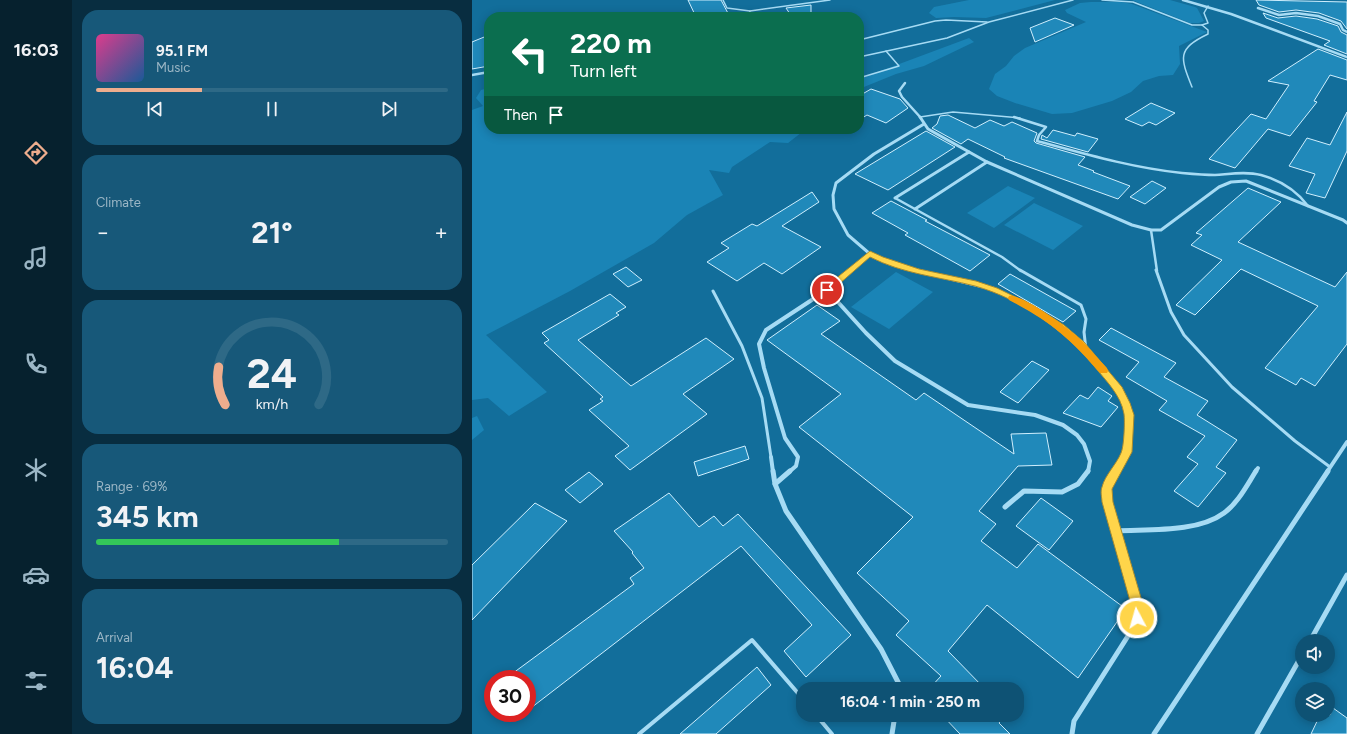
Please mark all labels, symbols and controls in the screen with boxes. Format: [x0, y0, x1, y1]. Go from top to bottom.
text: 220 m [570, 26, 652, 60]
icon: left [504, 28, 556, 80]
text: 16:03 [13, 39, 59, 61]
text: 95.1 FM [156, 42, 208, 60]
text: Music [156, 60, 190, 75]
text: Turn left [570, 60, 637, 82]
icon: previous [144, 98, 166, 120]
icon: pause [261, 98, 283, 120]
icon: next [378, 98, 400, 120]
icon: arrive [545, 104, 567, 126]
text: Then [504, 106, 537, 124]
icon: directions [22, 139, 50, 167]
text: Climate [96, 195, 141, 210]
text: 21° [251, 214, 293, 251]
text: − [96, 219, 110, 246]
text: + [434, 219, 448, 246]
icon: music [22, 244, 50, 272]
pin [810, 273, 844, 307]
icon: arrive [816, 279, 838, 301]
text: 24 [247, 348, 297, 398]
icon: phone [22, 350, 50, 378]
text: km/h [256, 395, 288, 413]
icon: climate [22, 456, 50, 484]
text: Range · 69% [96, 479, 167, 494]
text: 345 km [96, 498, 199, 535]
icon: car [22, 561, 50, 589]
position arrow [1116, 597, 1158, 639]
text: Arrival [96, 630, 133, 645]
map controls [1295, 634, 1335, 722]
button: sound [1295, 634, 1335, 674]
text: 16:04 [96, 649, 174, 686]
icon: filters [22, 667, 50, 695]
speed limit sign: 30 [484, 670, 536, 722]
button: layers [1295, 682, 1335, 722]
text: 16:04 · 1 min · 250 m [840, 693, 980, 711]

